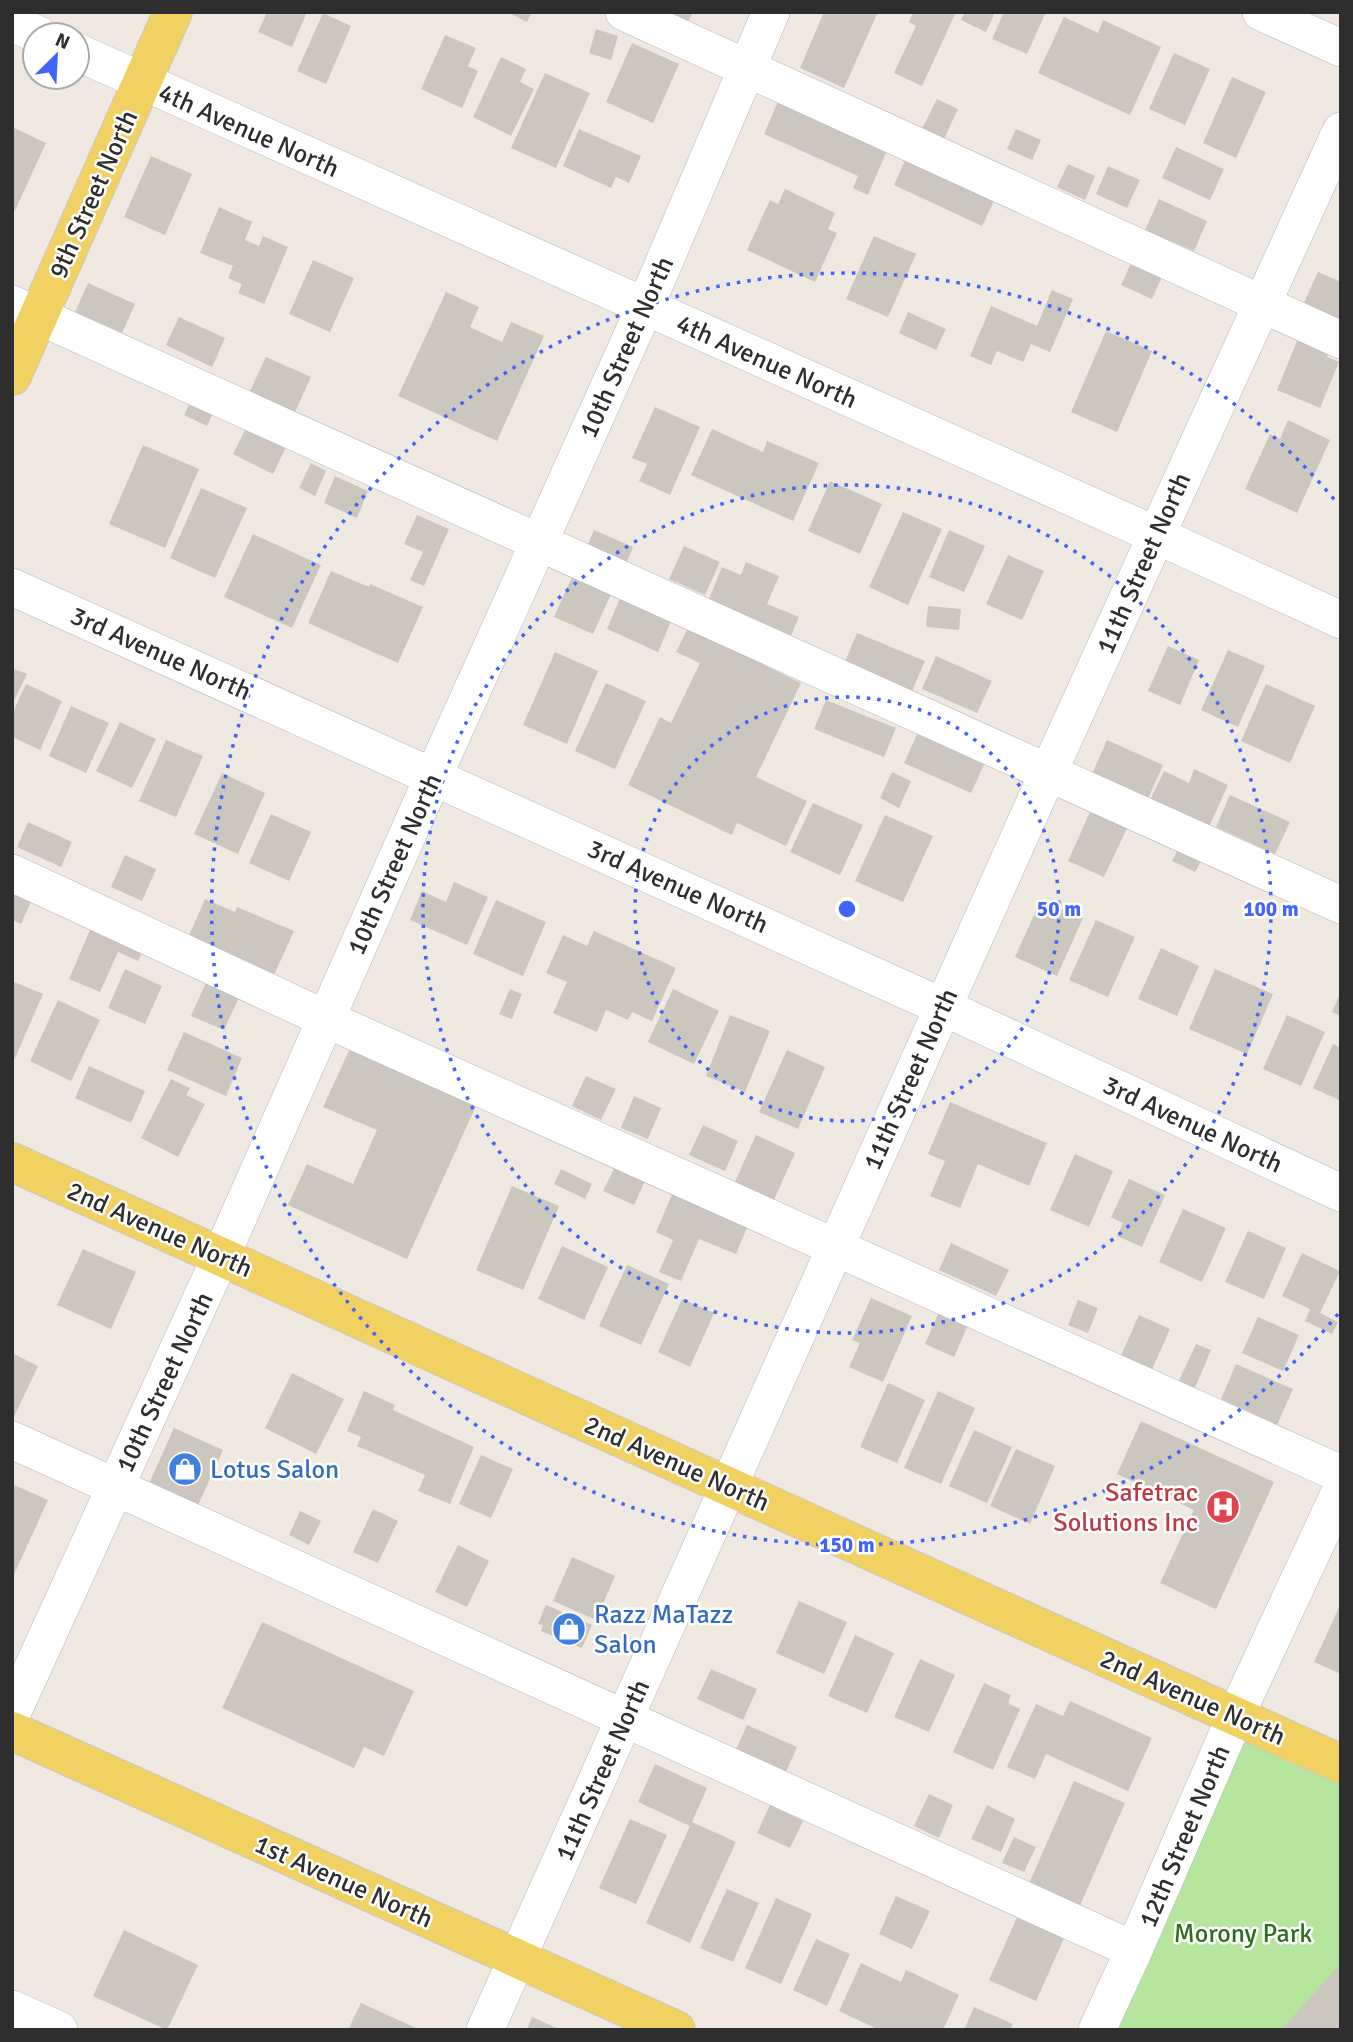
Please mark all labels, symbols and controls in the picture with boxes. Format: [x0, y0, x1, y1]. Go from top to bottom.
north arrow [21, 21, 91, 91]
text: N [52, 28, 73, 55]
street label: 4th Avenue North [153, 77, 344, 185]
street label: 9th Street North [42, 105, 145, 284]
street label: 10th Street North [573, 252, 681, 443]
street label: 4th Avenue North [671, 308, 862, 416]
street label: 11th Street North [1090, 468, 1198, 659]
street label: 3rd Avenue North [65, 600, 256, 708]
street label: 10th Street North [341, 769, 449, 960]
street label: 3rd Avenue North [582, 833, 773, 941]
text: 50 m [1037, 896, 1081, 922]
text: 100 m [1243, 896, 1299, 922]
centre of rings [835, 897, 859, 921]
street label: 11th Street North [857, 984, 965, 1175]
street label: 3rd Avenue North [1098, 1069, 1287, 1181]
street label: 2nd Avenue North [62, 1175, 257, 1285]
street label: 10th Street North [109, 1287, 221, 1478]
street label: 2nd Avenue North [579, 1409, 774, 1519]
shop icon: Lotus Salon [166, 1450, 204, 1488]
place label: Lotus Salon [210, 1454, 339, 1486]
place label: Safetrac Solutions Inc [1053, 1477, 1198, 1539]
hospital icon: Safetrac Solutions Inc [1204, 1488, 1242, 1526]
text: 150 m [819, 1532, 875, 1558]
place label: Razz MaTazz Salon [594, 1599, 733, 1661]
shop icon: Razz MaTazz Salon [550, 1610, 588, 1648]
street label: 2nd Avenue North [1095, 1643, 1290, 1753]
street label: 11th Street North [549, 1675, 657, 1866]
street label: 12th Street North [1132, 1740, 1238, 1932]
street label: 1st Avenue North [249, 1828, 438, 1936]
park label: Morony Park [1174, 1918, 1312, 1950]

